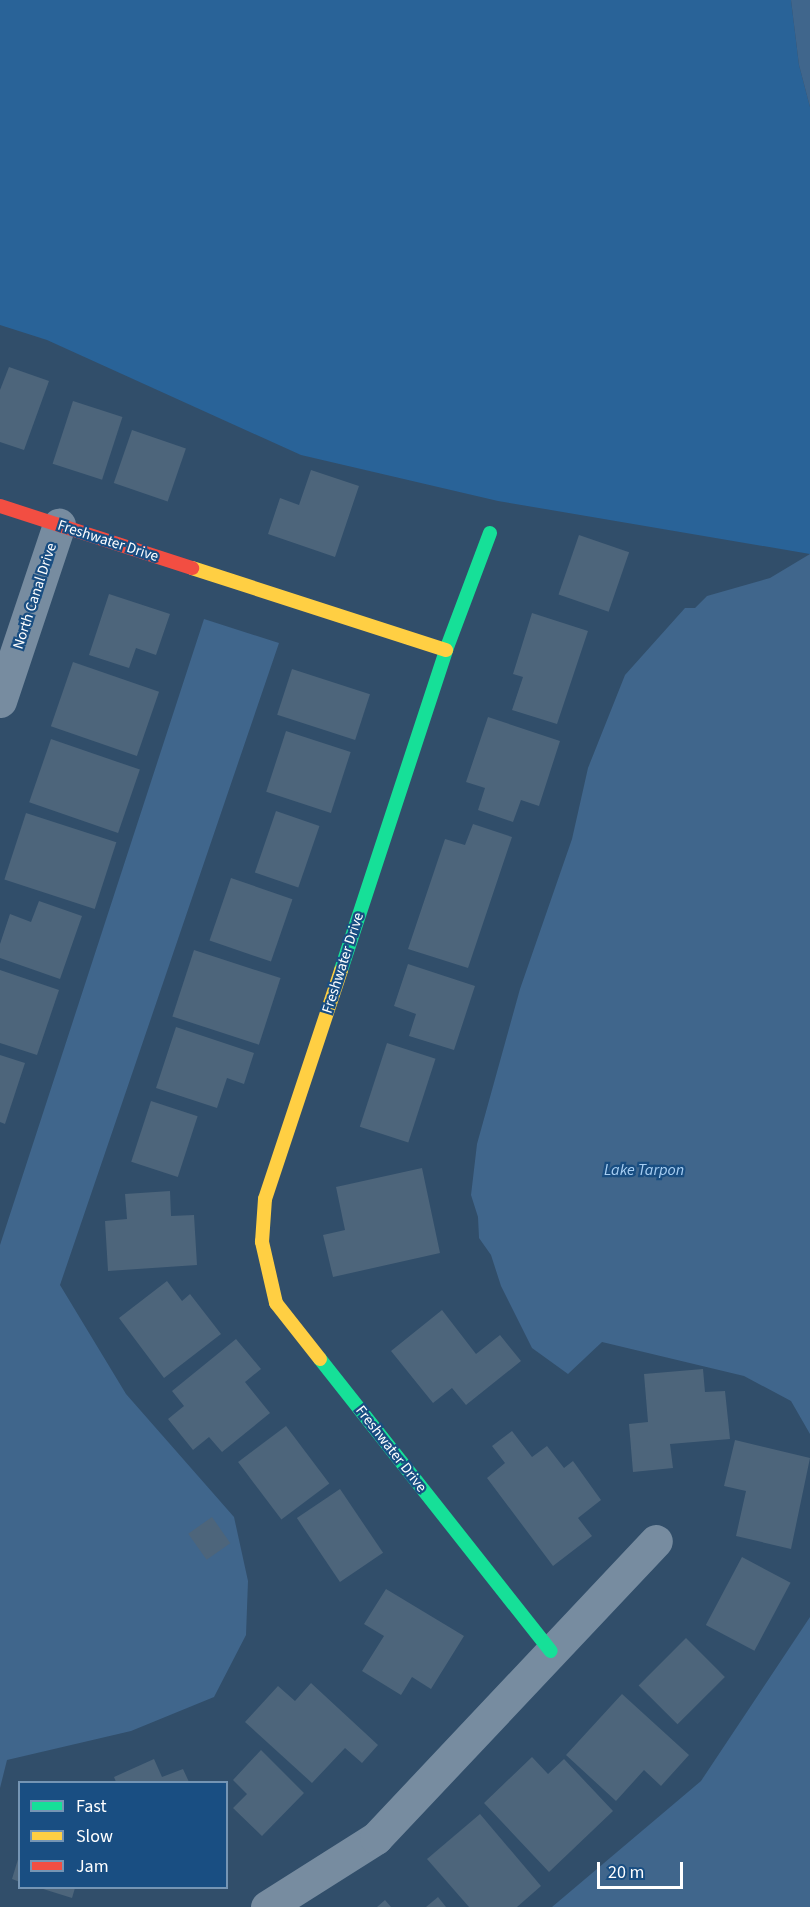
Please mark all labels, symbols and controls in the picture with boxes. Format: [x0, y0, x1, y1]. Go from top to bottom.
street label: Freshwater Drive [55, 516, 161, 566]
street label: North Canal Drive [9, 541, 61, 651]
street label: Freshwater Drive [318, 910, 368, 1016]
water label: Lake Tarpon [604, 1160, 684, 1180]
street label: Freshwater Drive [352, 1402, 430, 1496]
legend [18, 1781, 228, 1889]
text: Fast [76, 1794, 107, 1819]
text: Slow [76, 1824, 113, 1849]
scale bar [600, 1850, 686, 1888]
text: Jam [76, 1854, 109, 1879]
text: 20 m [608, 1860, 644, 1885]

